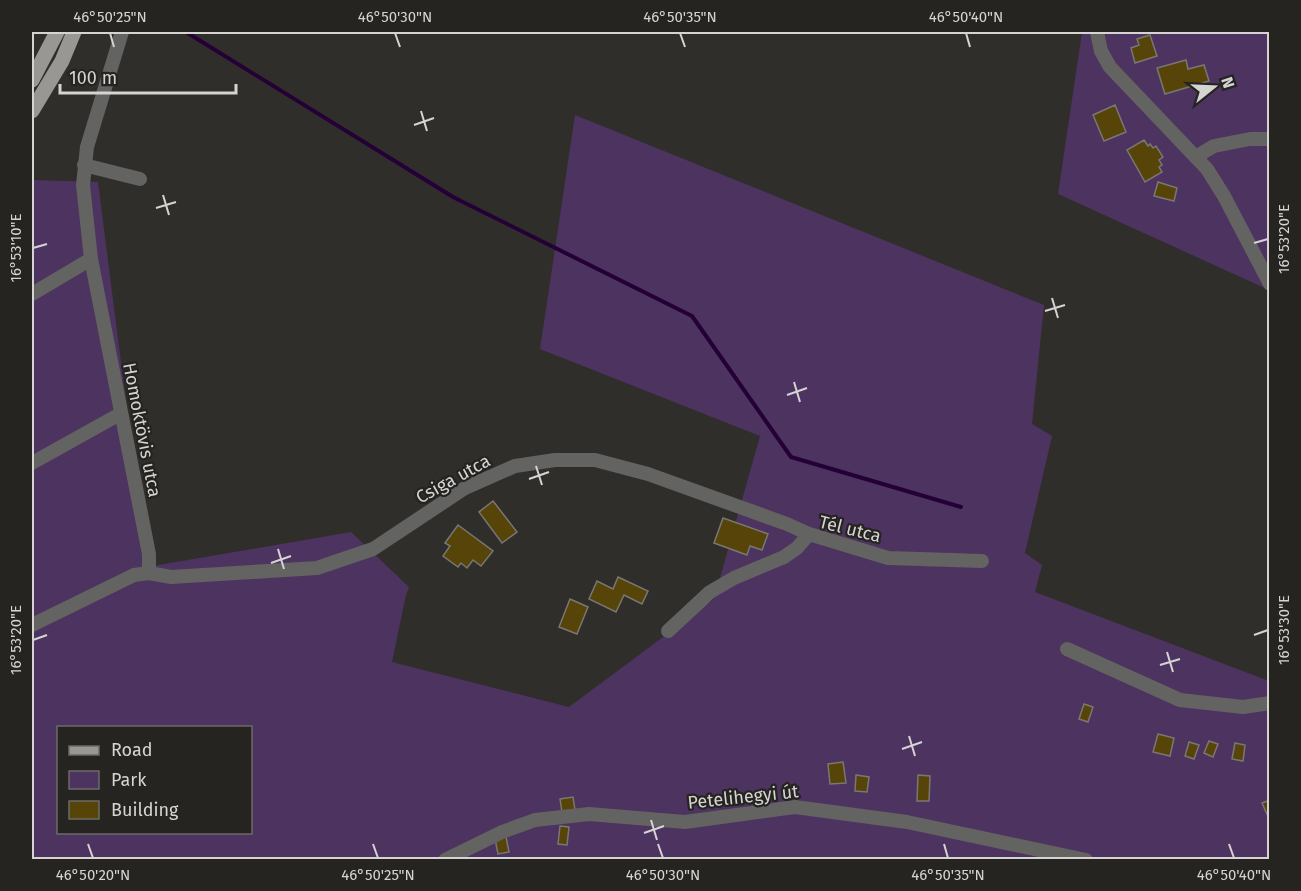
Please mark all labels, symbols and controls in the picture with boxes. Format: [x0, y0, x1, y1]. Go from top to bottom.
text: 46°50'25"N [73, 8, 147, 26]
text: 46°50'30"N [358, 8, 432, 26]
text: 46°50'35"N [643, 8, 717, 26]
text: 46°50'40"N [929, 8, 1003, 26]
scale bar [60, 57, 236, 95]
north arrow [1184, 57, 1244, 117]
text: 100 m [69, 67, 117, 89]
text: N [1217, 75, 1238, 90]
text: 16°53'20"E [1275, 204, 1293, 274]
text: 16°53'10"E [7, 213, 25, 283]
street label: Homoktövis utca [118, 361, 166, 499]
street label: Csiga utca [412, 450, 494, 508]
street label: Tél utca [817, 511, 883, 547]
text: 16°53'30"E [1275, 595, 1293, 665]
text: 16°53'20"E [7, 605, 25, 675]
legend [57, 726, 252, 834]
text: Road [111, 739, 153, 761]
text: Park [111, 769, 147, 791]
street label: Petelihegyi út [686, 780, 800, 814]
text: Building [111, 799, 179, 821]
text: 46°50'20"N [56, 866, 130, 884]
text: 46°50'25"N [341, 866, 415, 884]
text: 46°50'30"N [626, 866, 700, 884]
text: 46°50'35"N [911, 866, 985, 884]
text: 46°50'40"N [1197, 866, 1271, 884]

